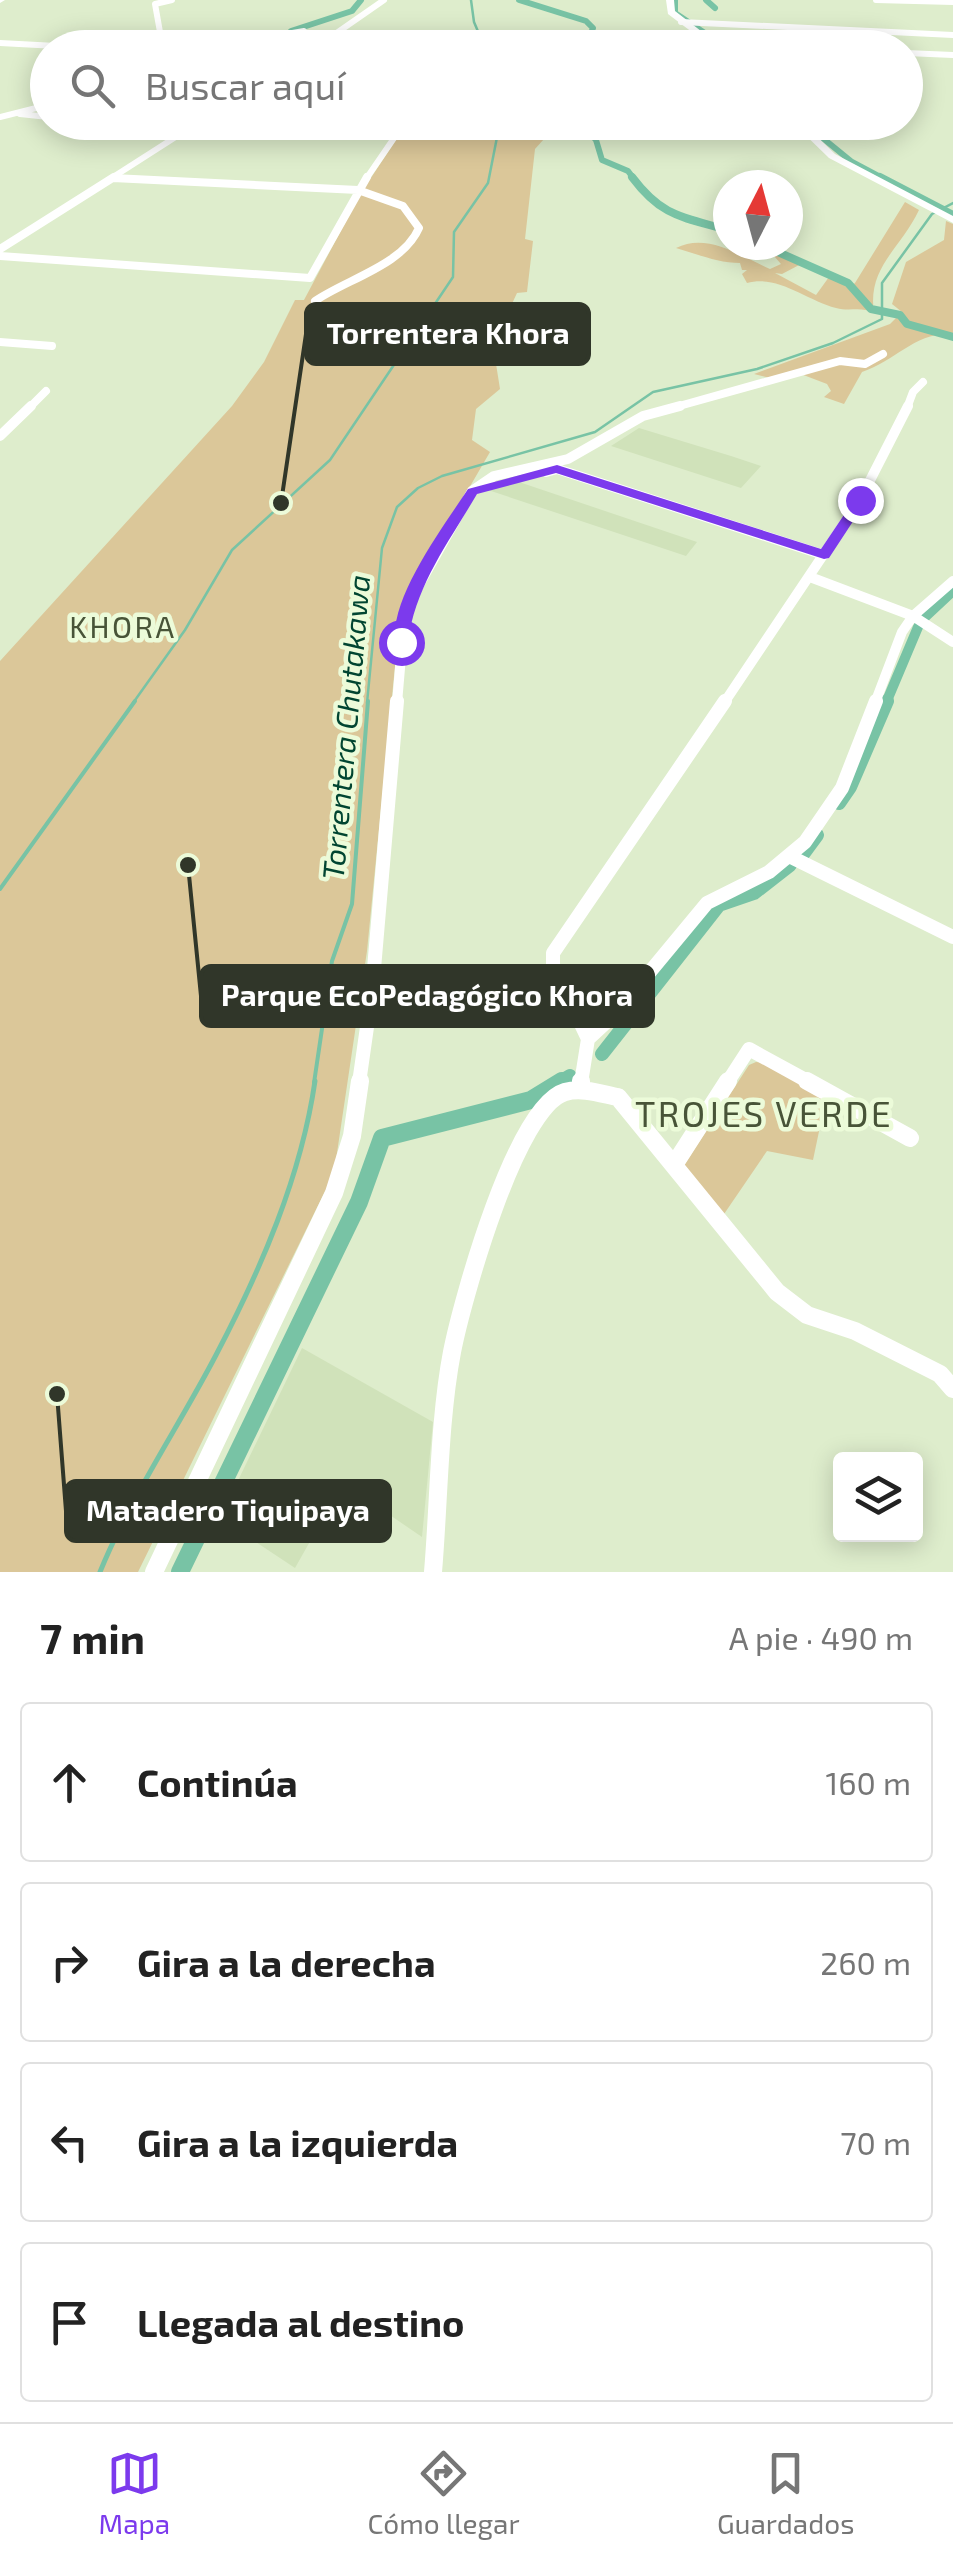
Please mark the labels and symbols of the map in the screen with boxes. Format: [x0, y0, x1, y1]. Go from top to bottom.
north arrow [713, 170, 803, 260]
callout: Torrentera Khora [306, 304, 589, 364]
text: Torrentera Khora [326, 314, 570, 350]
route end [838, 478, 884, 524]
water label: Torrentera Chutakawa [314, 573, 376, 881]
district label: KHORA [69, 608, 177, 644]
route start [379, 620, 425, 666]
callout: Parque EcoPedagógico Khora [201, 966, 653, 1026]
text: Parque EcoPedagógico Khora [221, 976, 633, 1012]
district label: TROJES VERDE [635, 1092, 893, 1134]
callout: Matadero Tiquipaya [66, 1481, 390, 1541]
text: Matadero Tiquipaya [86, 1491, 370, 1528]

